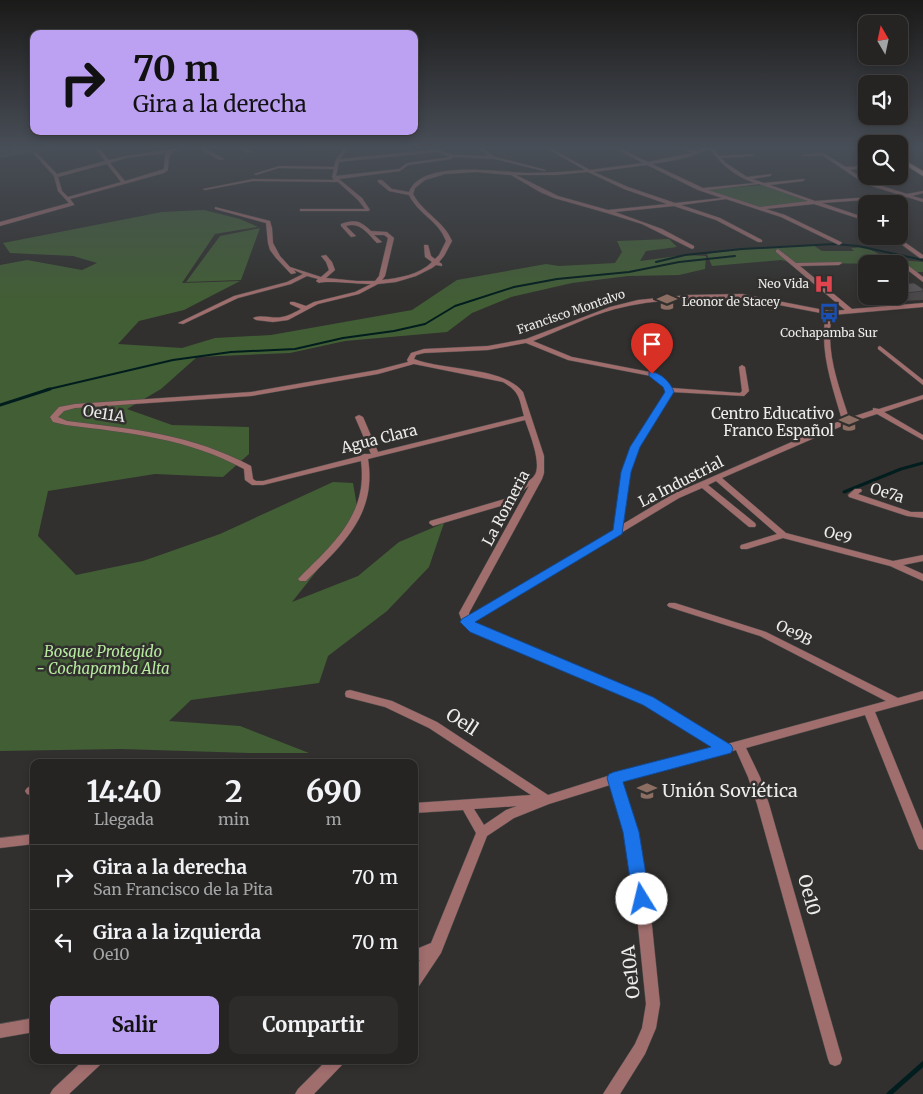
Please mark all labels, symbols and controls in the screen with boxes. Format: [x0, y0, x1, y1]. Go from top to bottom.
north arrow [858, 15, 908, 65]
map controls [858, 15, 908, 305]
text: 70 m [133, 47, 220, 91]
icon: right [50, 50, 115, 115]
button: sound [858, 75, 908, 125]
text: Gira a la derecha [133, 90, 307, 118]
button: search [858, 135, 908, 185]
button: + [858, 195, 908, 245]
button: − [858, 255, 908, 305]
hospital icon: Neo Vida [813, 273, 835, 295]
place label: Neo Vida [758, 276, 810, 291]
street label: Francisco Montalvo [515, 286, 627, 337]
school or university icon: Leonor de Stacey [656, 291, 678, 313]
place label: Leonor de Stacey [682, 294, 780, 309]
bus stop icon: Cochapamba Sur [818, 302, 840, 324]
pin [631, 323, 673, 374]
place label: Cochapamba Sur [780, 325, 878, 340]
icon: arrive [638, 330, 666, 358]
street label: Oe11A [82, 401, 127, 426]
place label: Centro Educativo Franco Español [711, 404, 834, 440]
school or university icon: Centro Educativo Franco Español [838, 412, 860, 434]
street label: Agua Clara [338, 420, 419, 457]
street label: La Industrial [635, 452, 727, 511]
street label: La Romeria [478, 467, 533, 549]
street label: Oe7a [868, 478, 906, 507]
street label: Oe9 [822, 522, 854, 547]
street label: Oe9B [773, 615, 815, 650]
park label: Bosque Protegido - Cochapamba Alta [36, 642, 170, 678]
street label: Oell [442, 703, 483, 741]
text: 14:40 [86, 772, 162, 810]
text: 2 [225, 772, 243, 810]
text: 690 [306, 772, 362, 810]
place label: Unión Soviética [662, 779, 798, 802]
school or university icon: Unión Soviética [636, 780, 658, 802]
text: Llegada [94, 809, 154, 829]
text: min [218, 809, 250, 829]
text: m [326, 809, 342, 829]
text: Gira a la derecha [93, 855, 247, 879]
icon: right [50, 863, 78, 891]
text: 70 m [352, 865, 398, 889]
position arrow [615, 872, 667, 924]
street label: Oe10 [793, 872, 826, 918]
text: San Francisco de la Pita [93, 879, 273, 899]
text: Gira a la izquierda [93, 920, 261, 944]
icon: left [50, 928, 78, 956]
text: 70 m [352, 930, 398, 954]
text: Oe10 [93, 944, 130, 964]
street label: Oe10A [616, 944, 645, 1000]
button: Salir [50, 996, 219, 1054]
button: Compartir [229, 996, 398, 1054]

